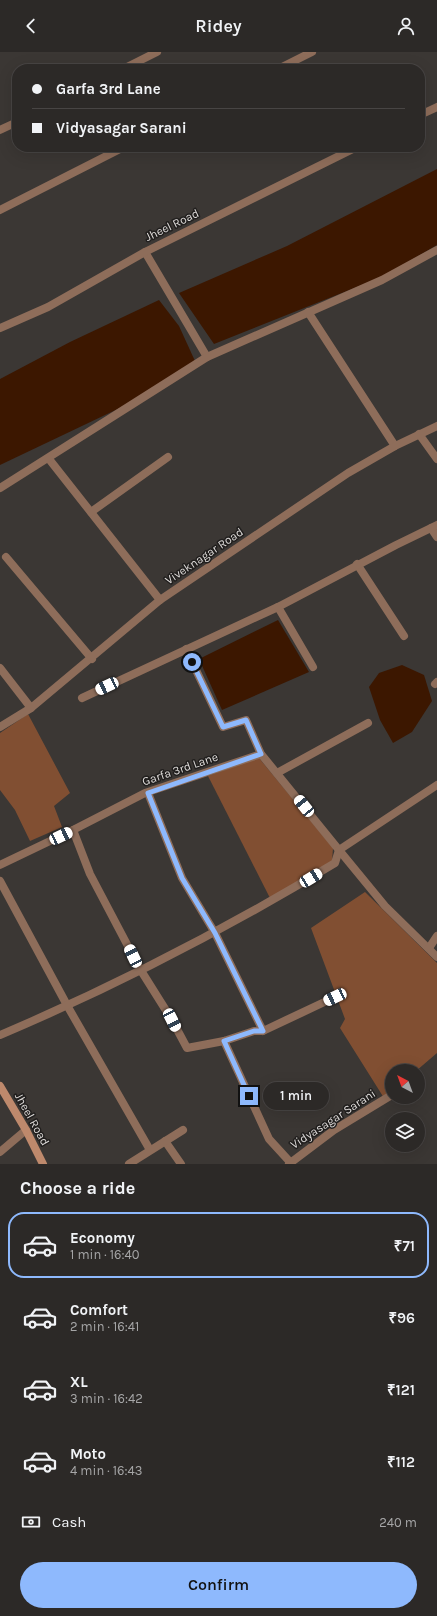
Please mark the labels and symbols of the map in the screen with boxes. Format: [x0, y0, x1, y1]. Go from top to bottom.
street label: Jheel Road [143, 206, 201, 244]
street label: Viveknagar Road [162, 525, 246, 587]
route start [183, 653, 201, 671]
car [94, 675, 120, 697]
street label: Garfa 3rd Lane [140, 749, 220, 789]
car [292, 793, 316, 819]
car [48, 825, 74, 847]
car [298, 867, 324, 889]
car [122, 943, 144, 969]
car [322, 986, 348, 1008]
car [161, 1007, 183, 1033]
north arrow [385, 1064, 425, 1104]
callout: 1 min [263, 1082, 329, 1110]
street label: Vidyasagar Sarani [288, 1086, 378, 1152]
route end [240, 1087, 258, 1105]
street label: Jheel Road [12, 1090, 52, 1148]

